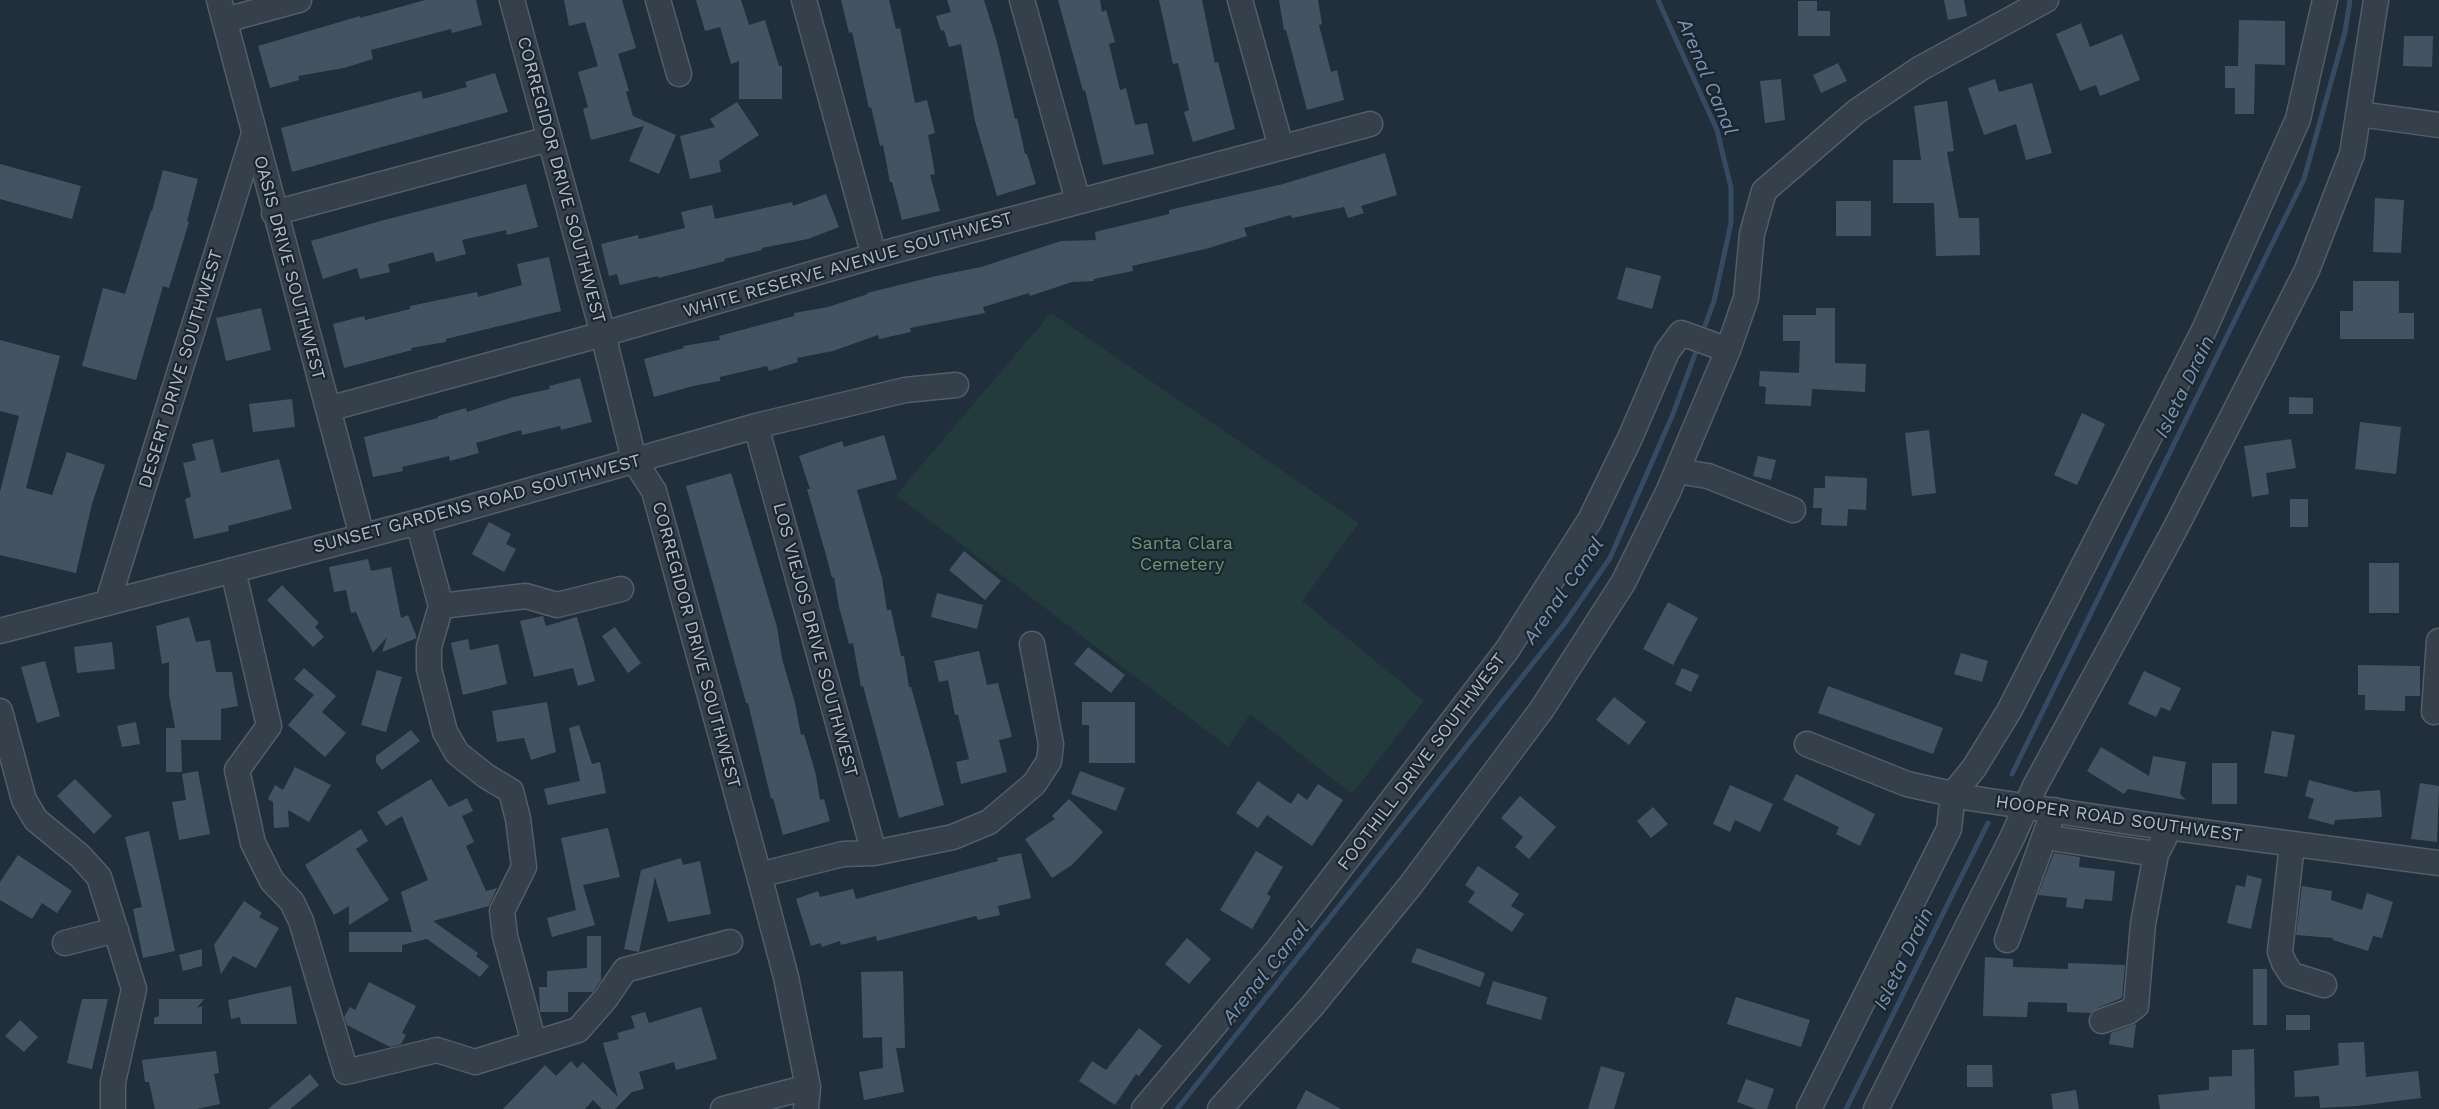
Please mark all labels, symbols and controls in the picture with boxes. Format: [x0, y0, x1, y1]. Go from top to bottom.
water label: Arenal Canal [1672, 15, 1742, 139]
street label: CORREGIDOR DRIVE SOUTHWEST [512, 34, 610, 326]
street label: OASIS DRIVE SOUTHWEST [249, 153, 329, 383]
street label: WHITE RESERVE AVENUE SOUTHWEST [681, 208, 1015, 322]
street label: DESERT DRIVE SOUTHWEST [134, 247, 228, 491]
water label: Isleta Drain [2150, 332, 2220, 442]
street label: SUNSET GARDENS ROAD SOUTHWEST [311, 450, 643, 558]
street label: CORREGIDOR DRIVE SOUTHWEST [647, 499, 745, 791]
street label: LOS VIEJOS DRIVE SOUTHWEST [768, 500, 862, 780]
park label: Santa Clara Cemetery [1131, 533, 1233, 576]
water label: Arenal Canal [1518, 533, 1610, 649]
street label: FOOTHILL DRIVE SOUTHWEST [1333, 649, 1511, 875]
street label: HOOPER ROAD SOUTHWEST [1994, 791, 2244, 847]
water label: Isleta Drain [1869, 904, 1939, 1014]
water label: Arenal Canal [1217, 917, 1315, 1029]

